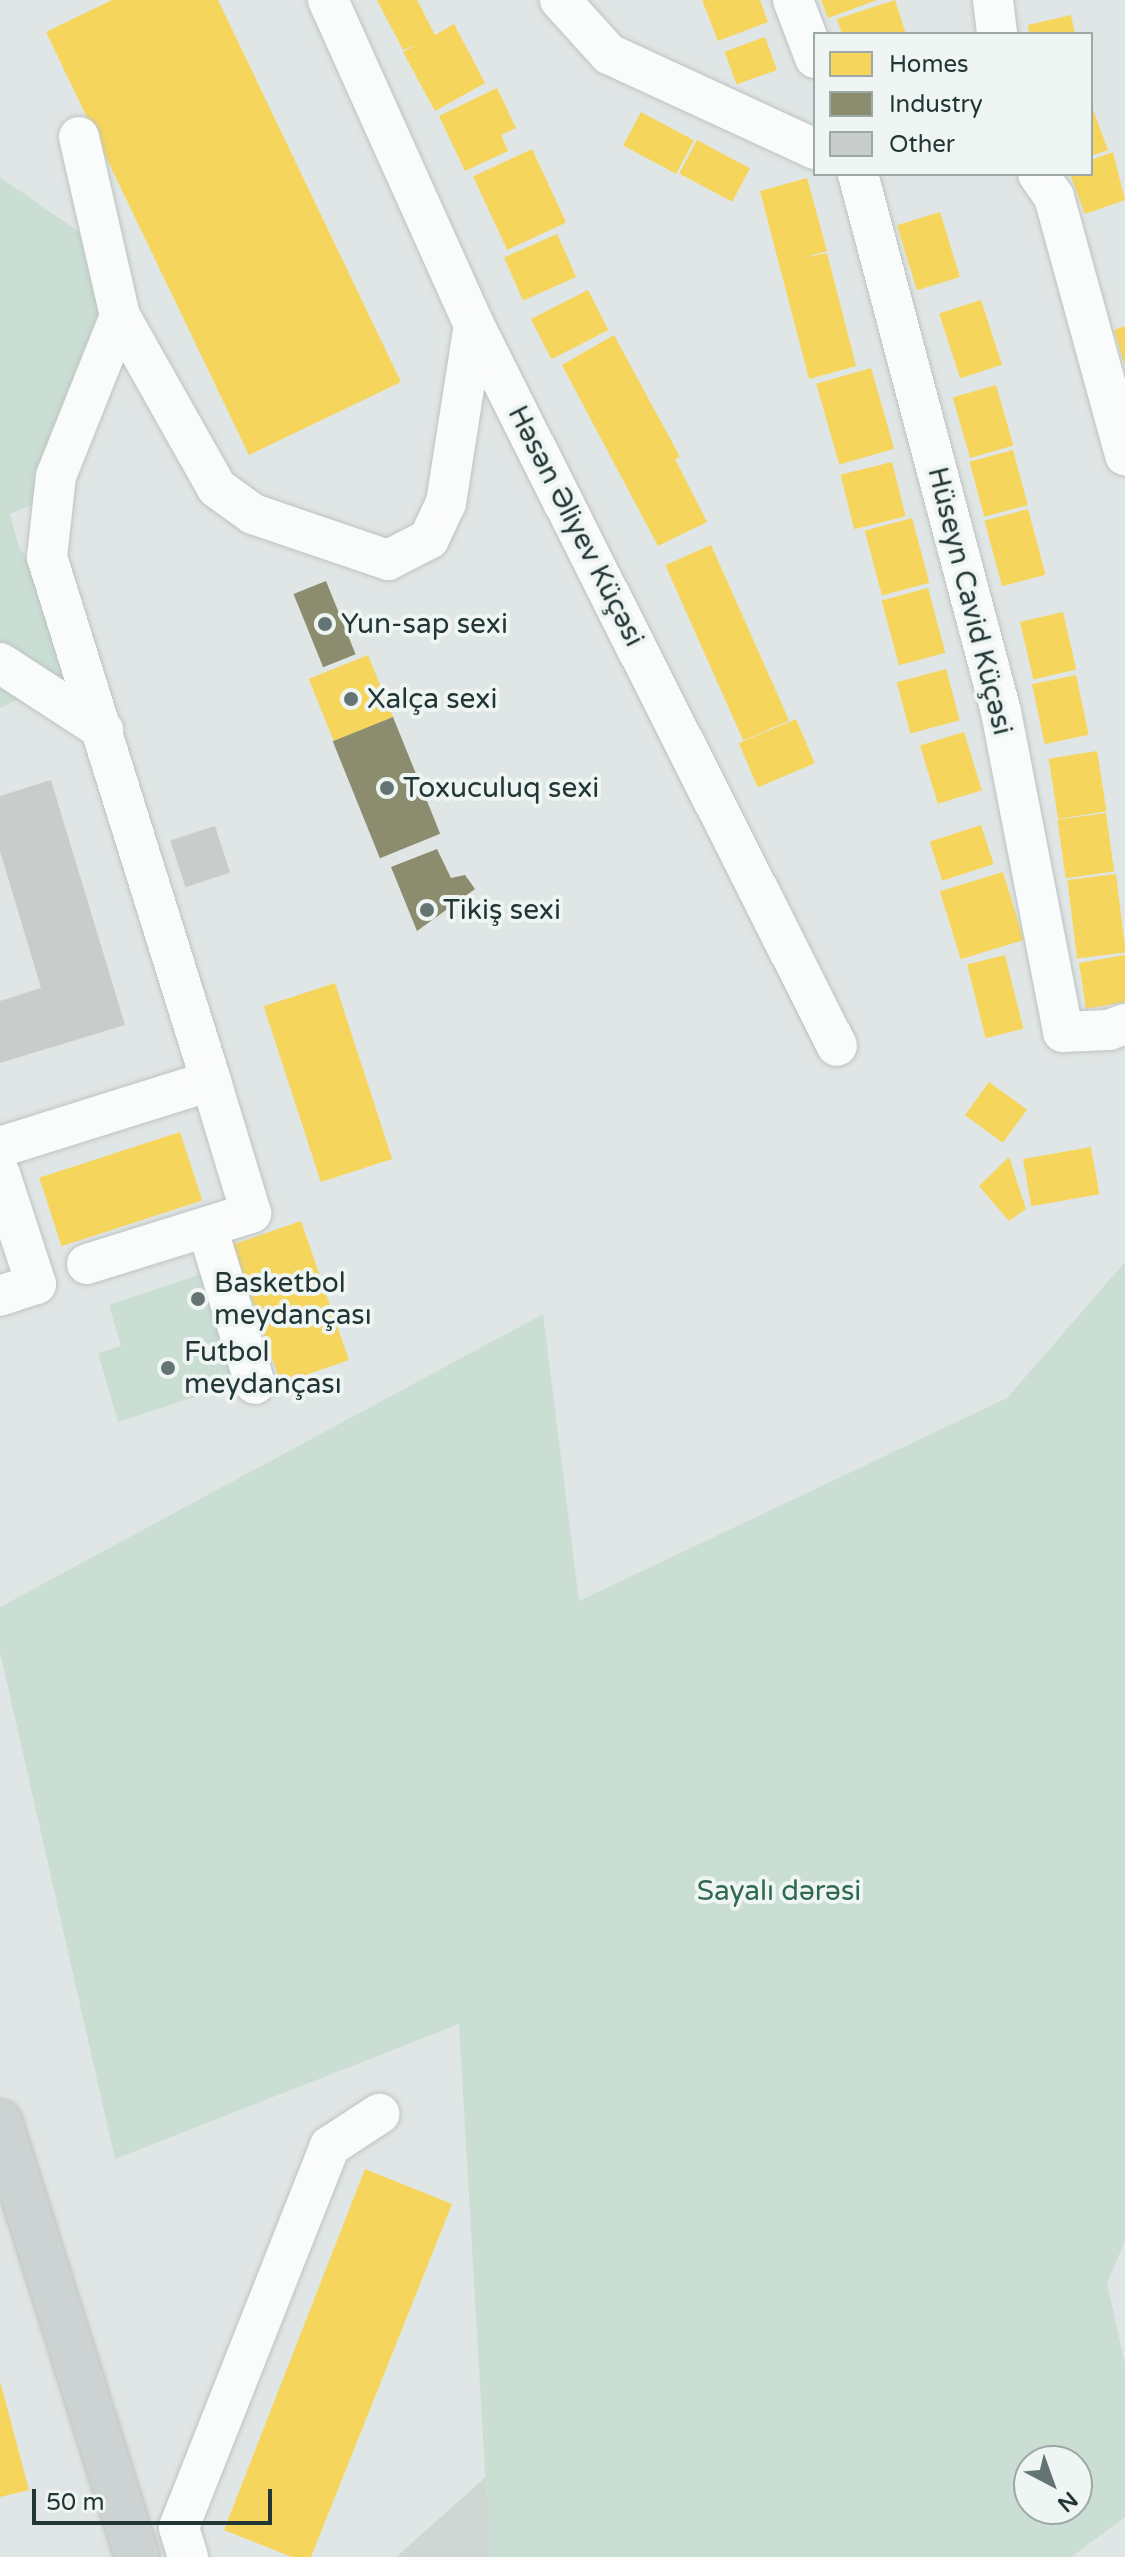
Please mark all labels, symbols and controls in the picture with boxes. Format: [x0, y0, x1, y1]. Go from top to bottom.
legend [813, 32, 1093, 176]
text: Homes [889, 50, 969, 79]
text: Industry [889, 90, 983, 119]
text: Other [889, 130, 955, 159]
street label: Həsən Əliyev Küçəsi [501, 400, 651, 652]
street label: Hüseyn Cavid Küçəsi [920, 464, 1020, 738]
place label: Yun-sap sexi [341, 607, 508, 641]
marker: Yun-sap sexi [316, 615, 334, 633]
place label: Xalça sexi [367, 682, 497, 716]
marker: Xalça sexi [342, 690, 360, 708]
place label: Toxuculuq sexi [403, 771, 599, 805]
marker: Toxuculuq sexi [378, 779, 396, 797]
place label: Tikiş sexi [443, 893, 561, 927]
marker: Tikiş sexi [418, 901, 436, 919]
place label: Basketbol meydançası [214, 1266, 372, 1332]
marker: Basketbol meydançası [189, 1290, 207, 1308]
place label: Futbol meydançası [184, 1335, 342, 1401]
marker: Futbol meydançası [159, 1359, 177, 1377]
park label: Sayalı dərəsi [697, 1874, 861, 1908]
north arrow [1013, 2445, 1093, 2525]
scale bar [36, 2473, 276, 2523]
text: N [1052, 2486, 1083, 2517]
text: 50 m [46, 2488, 104, 2517]

